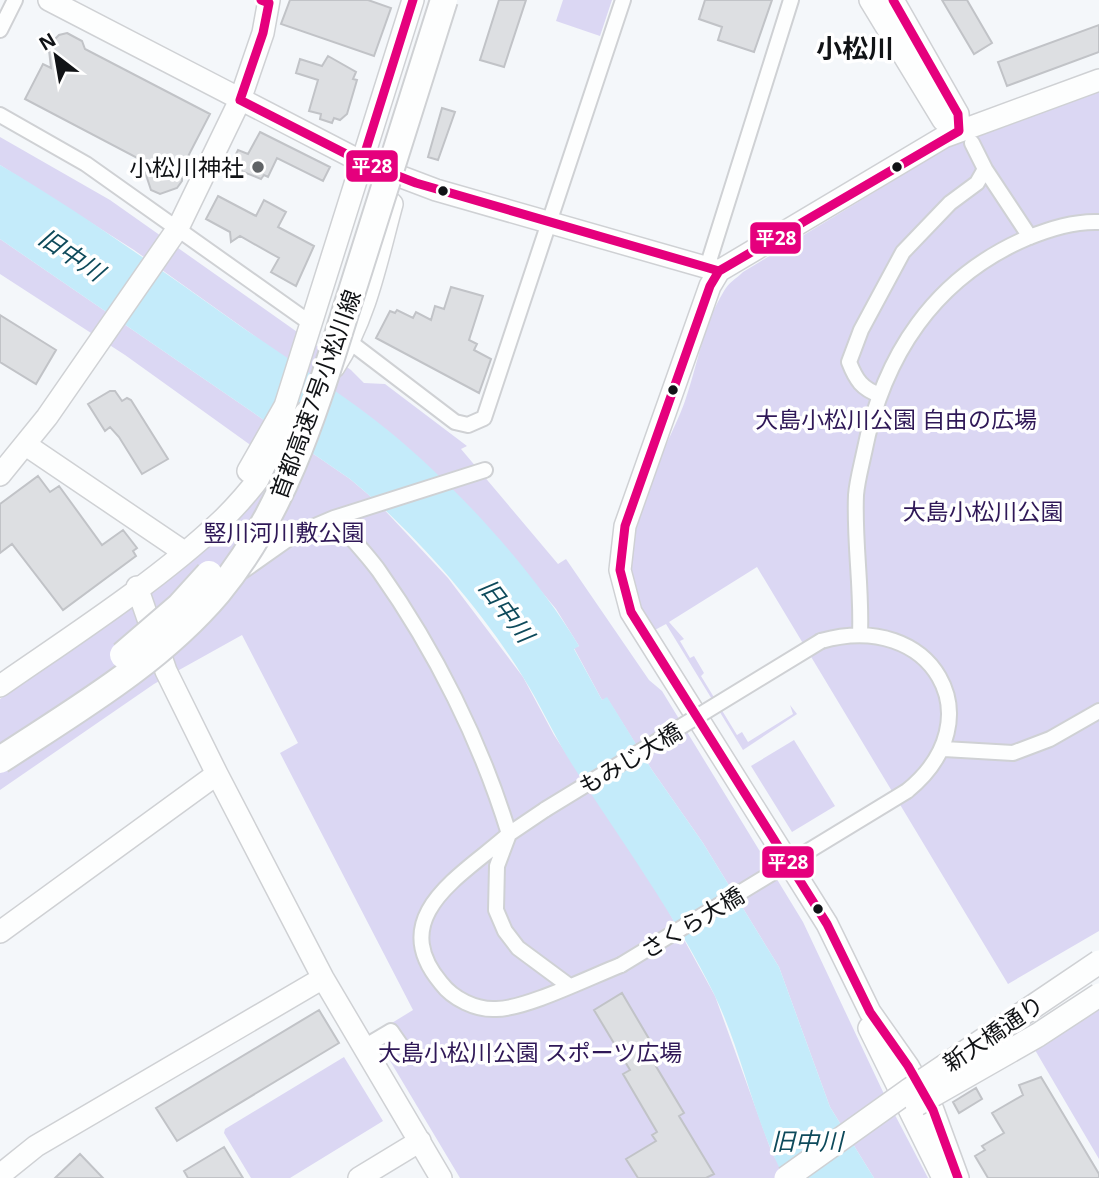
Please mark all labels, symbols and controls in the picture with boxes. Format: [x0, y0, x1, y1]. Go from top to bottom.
north arrow [21, 21, 91, 91]
text: N [34, 26, 61, 57]
district label: 小松川 [816, 30, 894, 66]
line badge: 平28 [345, 149, 399, 183]
place label: 小松川神社 [129, 151, 244, 183]
text: 平28 [352, 153, 392, 179]
marker: 小松川神社 [250, 159, 266, 175]
unlabelled marker [890, 160, 904, 174]
unlabelled marker [436, 184, 450, 198]
water label: 旧中川 [33, 220, 114, 289]
line badge: 平28 [749, 221, 802, 255]
text: 平28 [756, 225, 796, 251]
street label: 首都高速7号小松川線 [262, 285, 368, 503]
unlabelled marker [666, 383, 680, 397]
park label: 大島小松川公園 自由の広場 [755, 403, 1037, 435]
park label: 大島小松川公園 [903, 495, 1064, 527]
park label: 竪川河川敷公園 [204, 516, 365, 548]
water label: 旧中川 [472, 571, 544, 651]
street label: もみじ大橋 [572, 715, 688, 801]
line badge: 平28 [761, 845, 815, 879]
text: 平28 [768, 849, 808, 875]
street label: さくら大橋 [634, 879, 750, 965]
unlabelled marker [811, 902, 825, 916]
street label: 新大橋通り [936, 988, 1050, 1078]
park label: 大島小松川公園 スポーツ広場 [378, 1036, 682, 1068]
water label: 旧中川 [771, 1124, 846, 1157]

